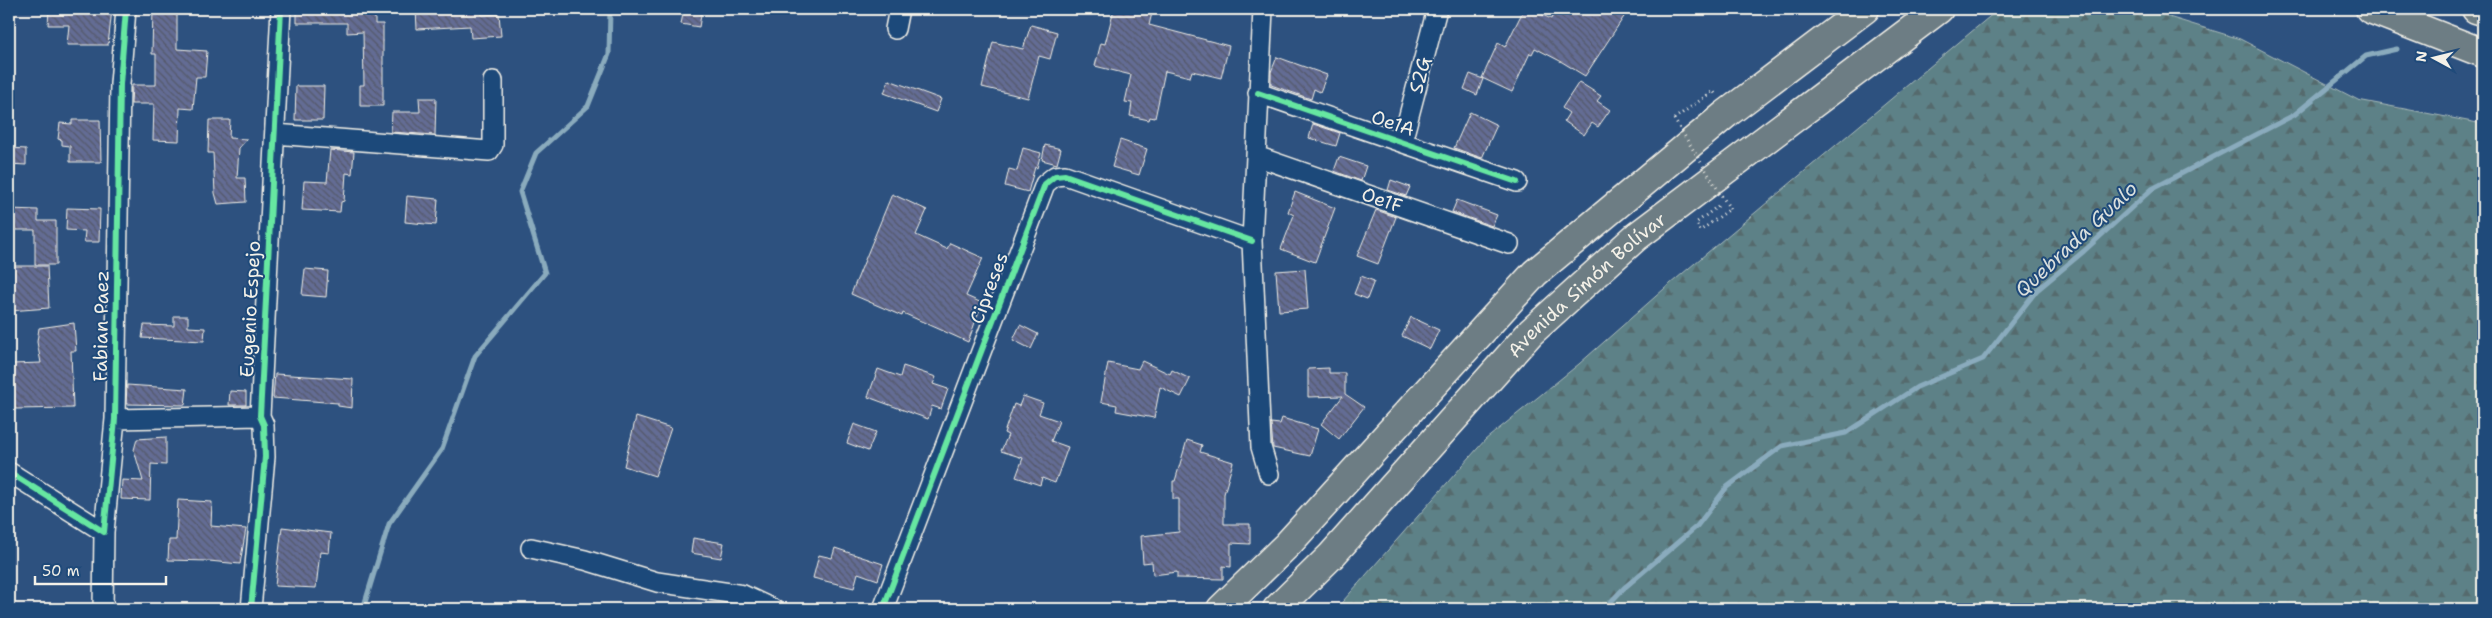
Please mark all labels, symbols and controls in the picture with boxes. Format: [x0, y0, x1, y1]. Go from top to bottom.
north arrow [2410, 32, 2460, 82]
text: N [2411, 50, 2431, 63]
street label: S2G [1403, 54, 1437, 96]
street label: Oe1A [1368, 104, 1418, 142]
water label: Quebrada Gualo [2009, 175, 2143, 303]
street label: Oe1F [1358, 181, 1406, 219]
street label: Avenida Simón Bolívar [1502, 206, 1671, 363]
street label: Eugenio Espejo [234, 240, 266, 378]
street label: Cipreses [964, 249, 1014, 327]
street label: Fabian Paez [88, 270, 114, 382]
scale bar [35, 553, 166, 585]
text: 50 m [42, 561, 80, 581]

